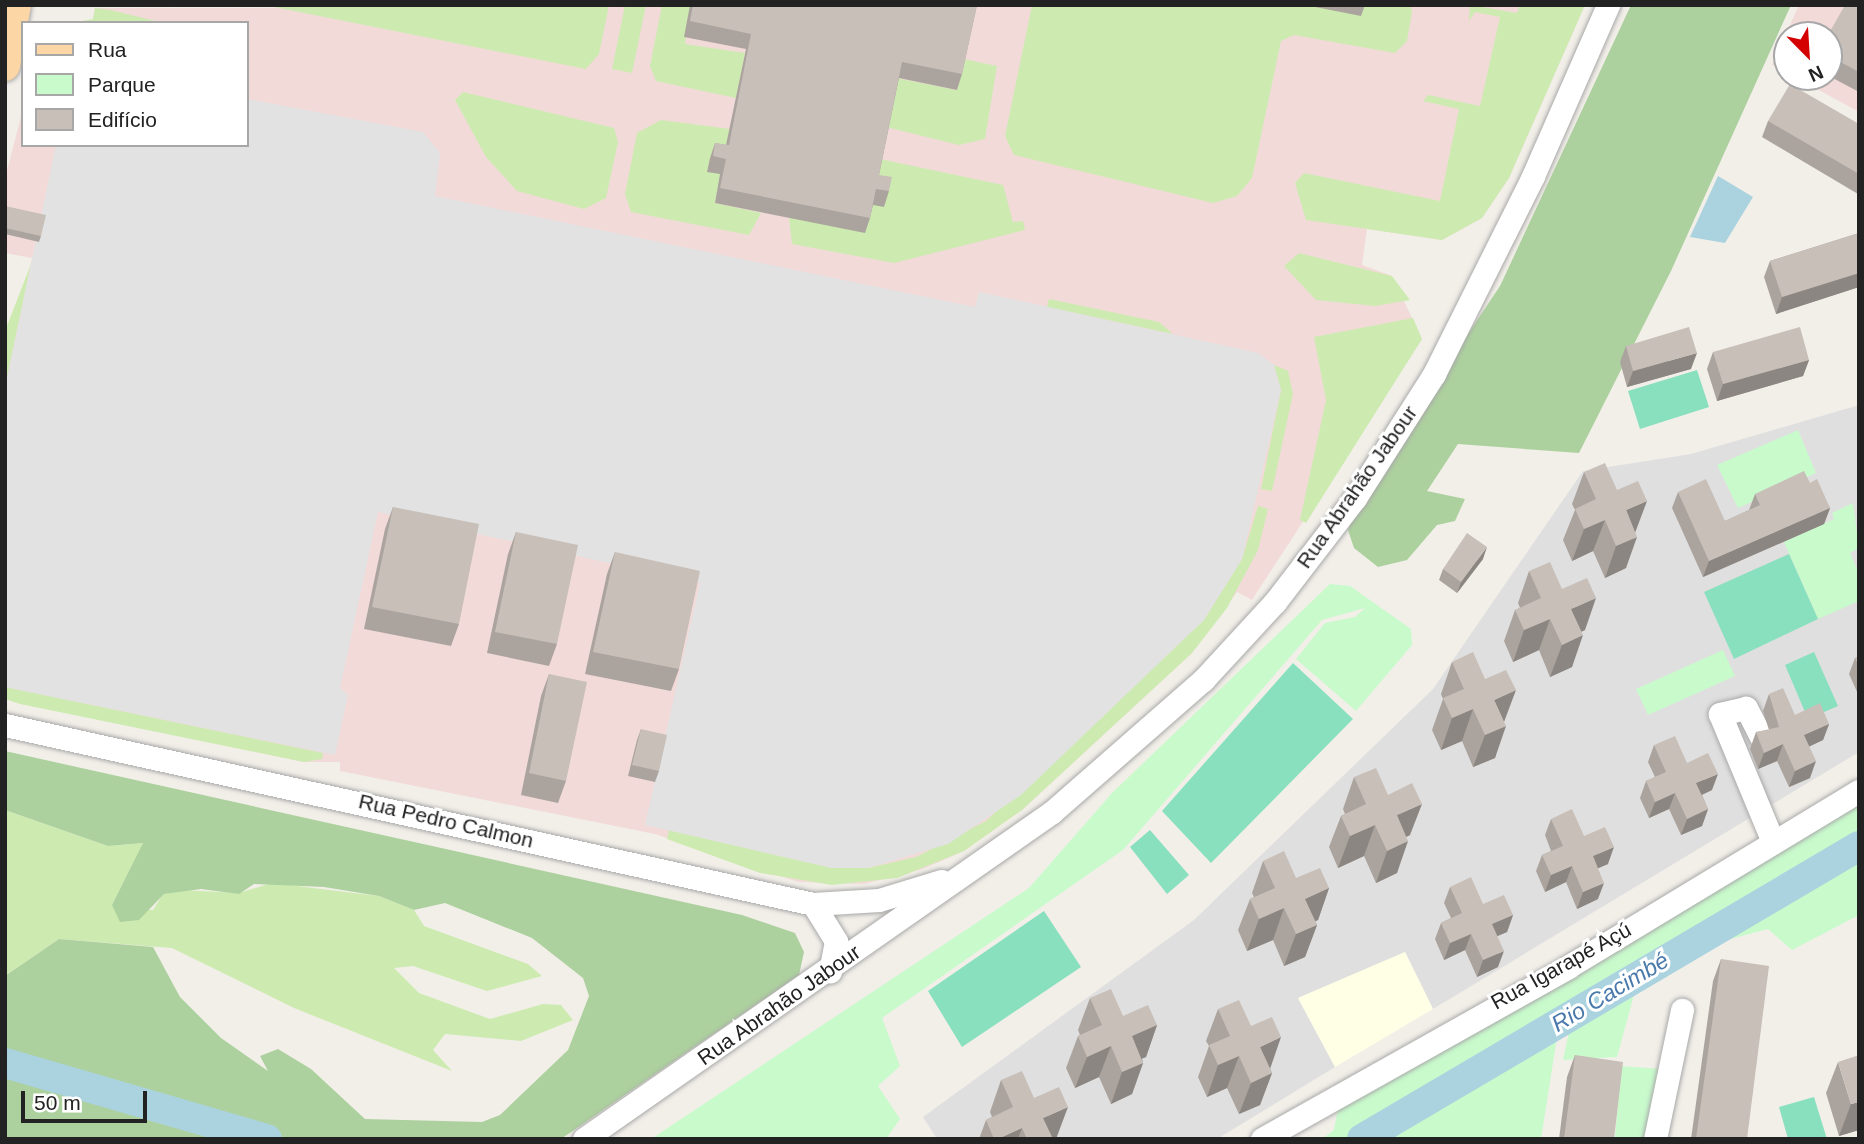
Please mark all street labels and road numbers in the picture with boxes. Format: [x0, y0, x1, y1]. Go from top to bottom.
street label: Rua Abrahão Jabour [1291, 400, 1423, 574]
street label: Rua Pedro Calmon [356, 789, 536, 853]
street label: Rua Igarapé Açú [1486, 917, 1636, 1015]
street label: Rua Abrahão Jabour [692, 939, 866, 1071]

